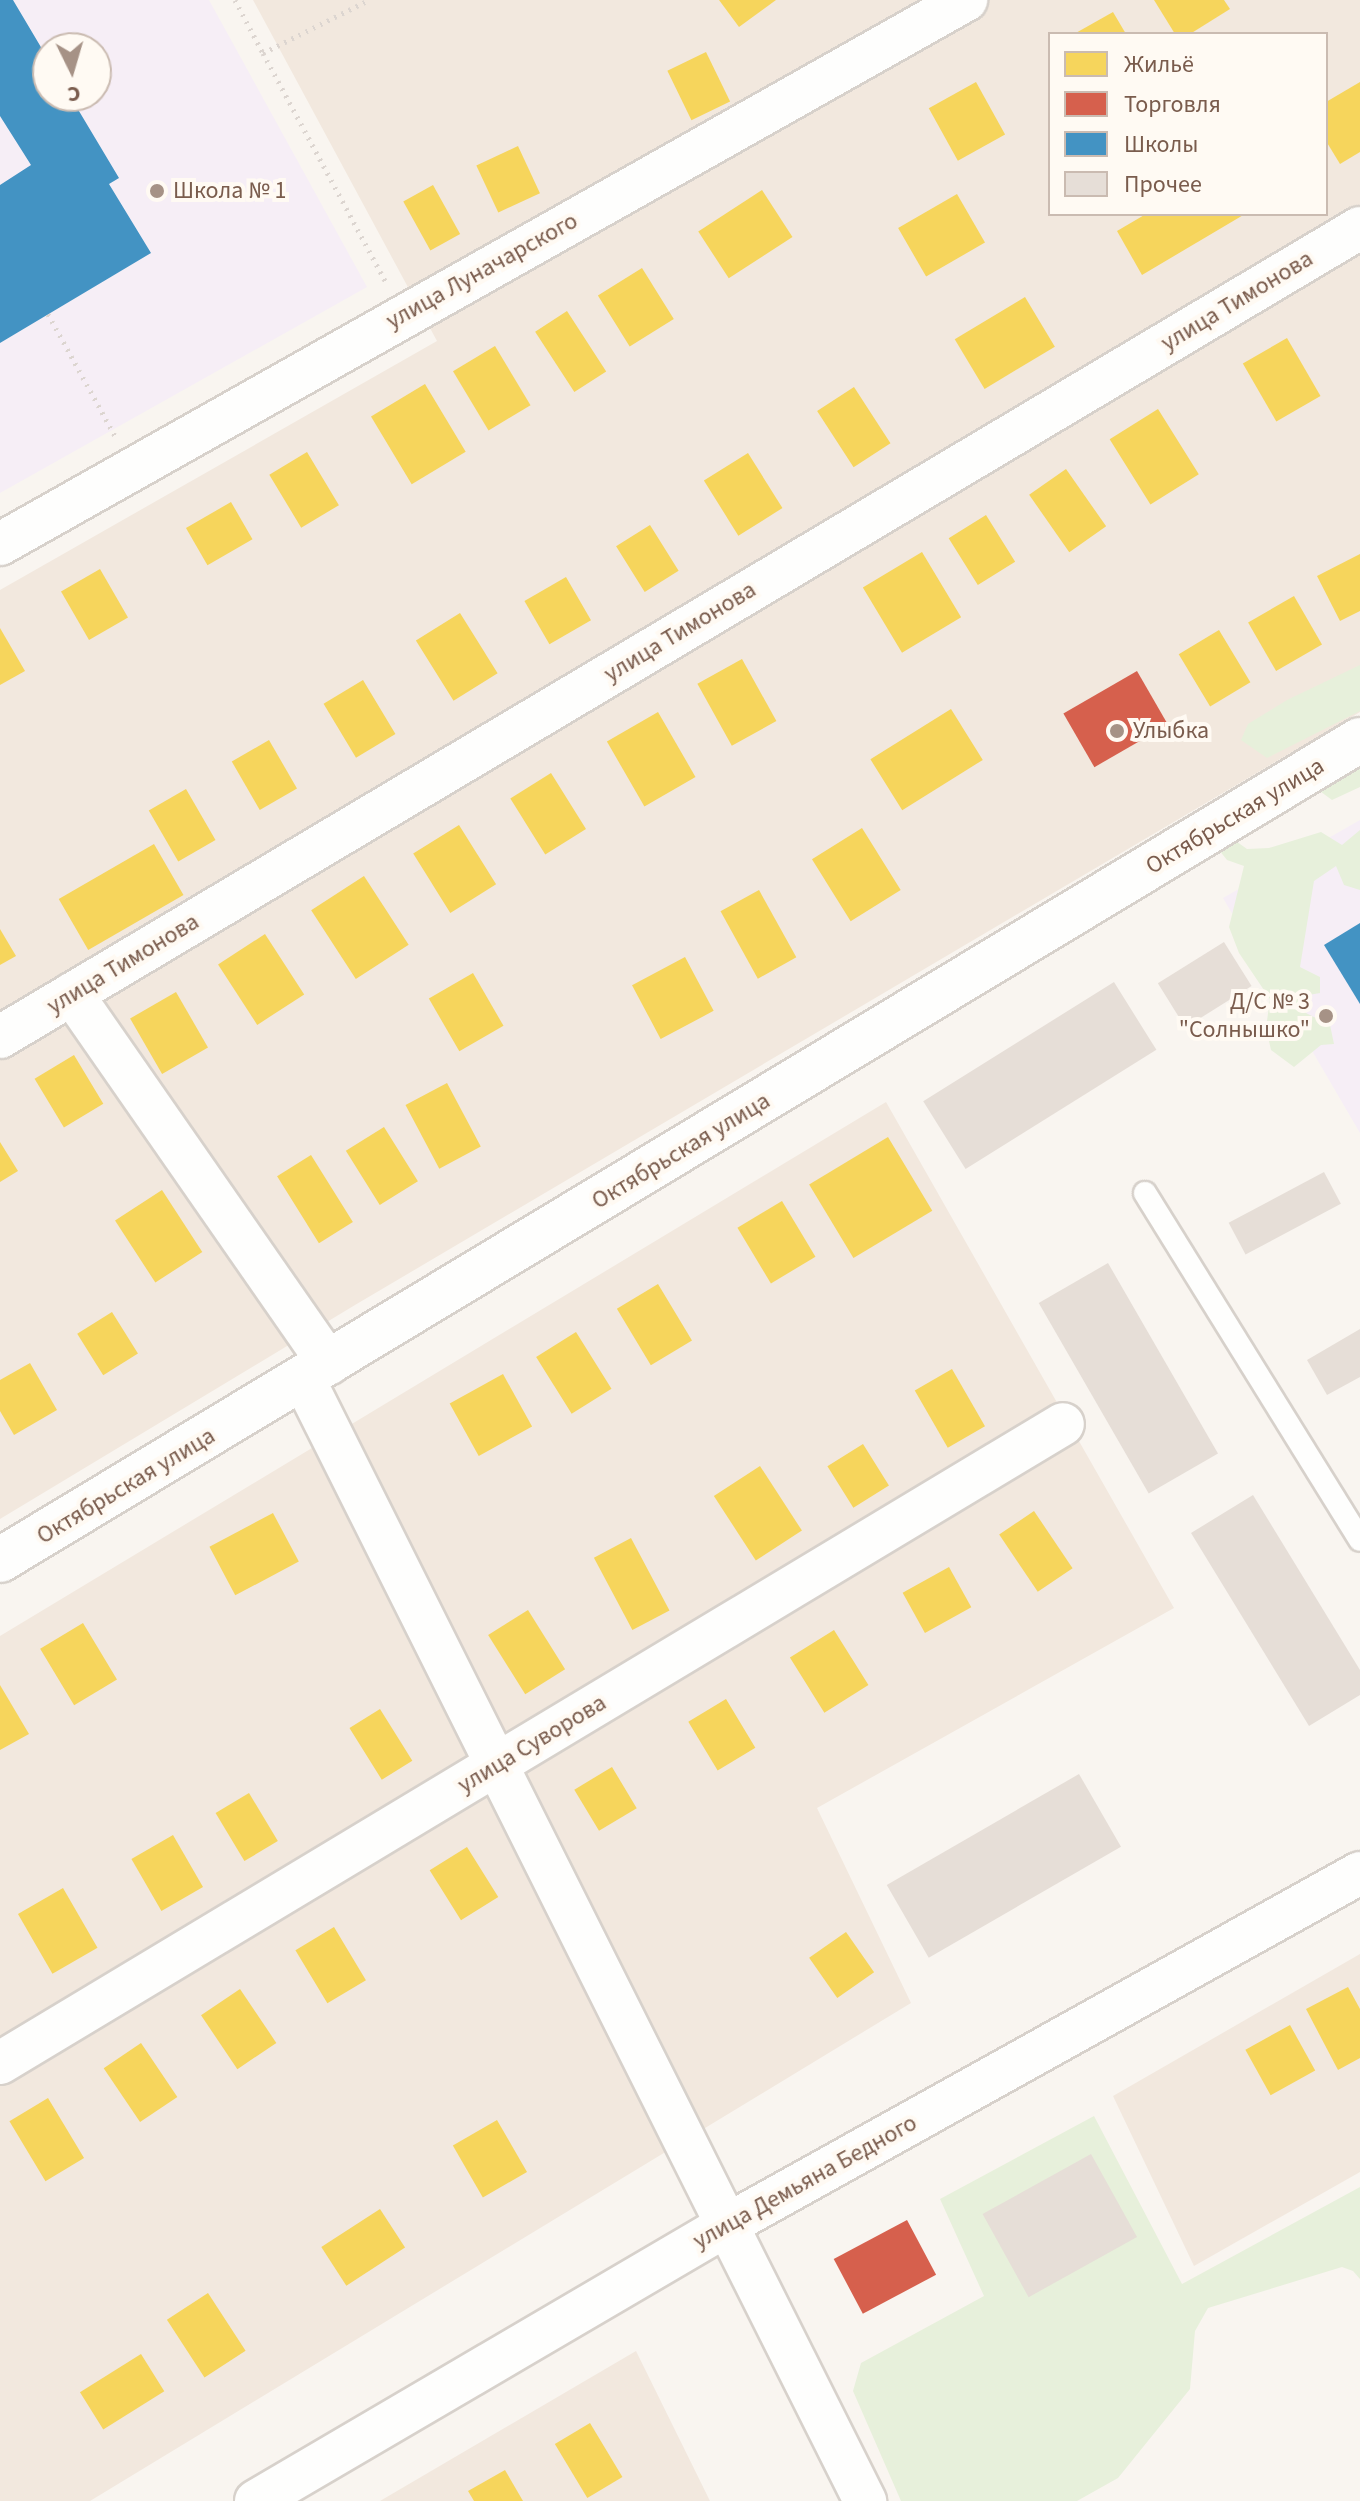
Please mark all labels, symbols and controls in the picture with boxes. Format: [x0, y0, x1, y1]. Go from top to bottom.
north arrow [32, 32, 112, 112]
legend [1048, 32, 1328, 216]
text: Жильё [1124, 47, 1194, 82]
text: С [66, 77, 82, 110]
text: Торговля [1124, 87, 1221, 122]
text: Школы [1124, 127, 1198, 162]
text: Прочее [1124, 167, 1202, 202]
place label: Школа № 1 [173, 177, 286, 205]
marker: Школа № 1 [148, 182, 166, 200]
street label: улица Луначарского [381, 206, 583, 336]
street label: улица Тимонова [1156, 244, 1318, 358]
street label: улица Тимонова [599, 575, 761, 689]
place label: Улыбка [1133, 717, 1209, 745]
marker: Улыбка [1108, 722, 1126, 740]
street label: Октябрьская улица [1141, 751, 1329, 881]
street label: улица Тимонова [42, 907, 204, 1021]
place label: Д/С № 3 "Солнышко" [1179, 988, 1310, 1044]
marker: Д/С № 3 "Солнышко" [1317, 1007, 1335, 1025]
street label: Октябрьская улица [587, 1086, 775, 1216]
street label: Октябрьская улица [32, 1421, 220, 1551]
street label: улица Суворова [453, 1688, 611, 1800]
street label: улица Демьяна Бедного [688, 2108, 922, 2256]

